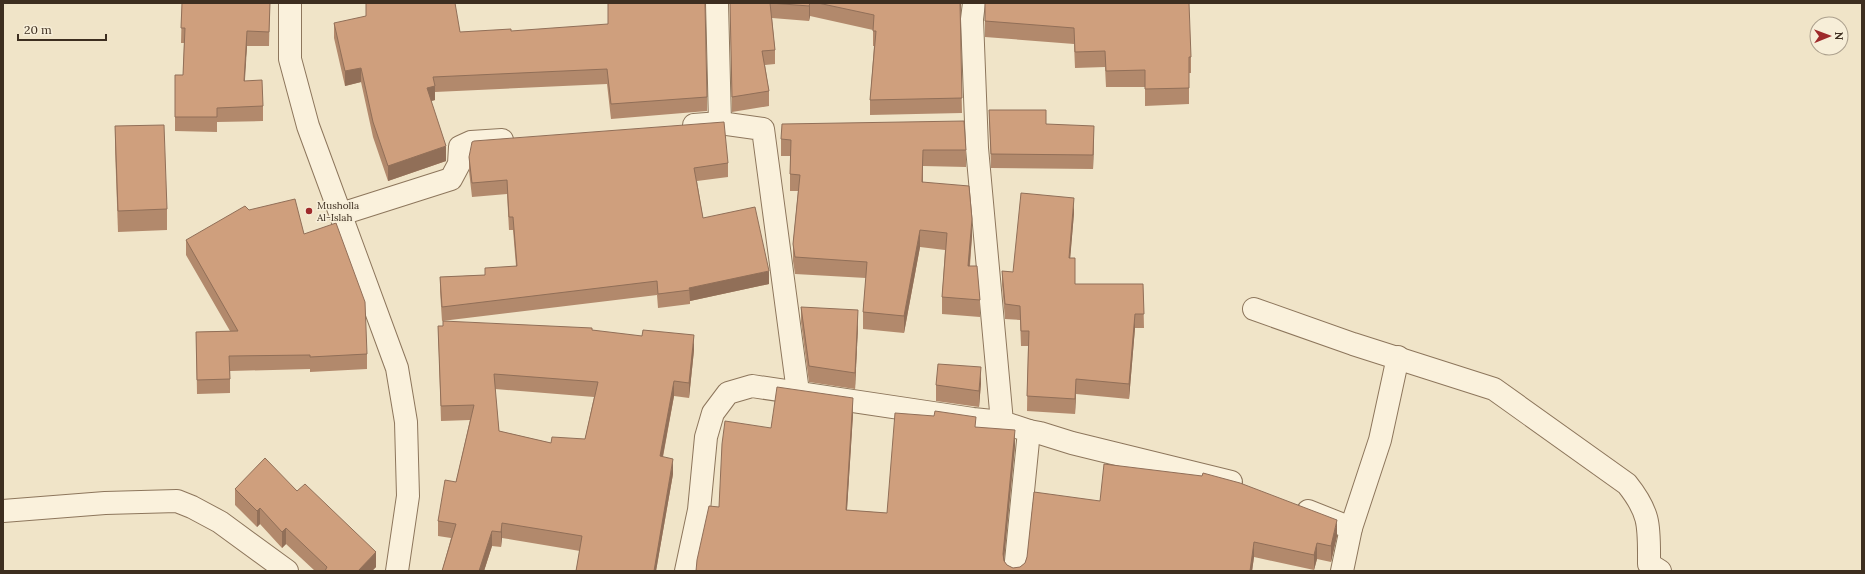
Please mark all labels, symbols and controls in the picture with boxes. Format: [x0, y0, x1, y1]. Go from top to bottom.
scale bar [18, 16, 106, 42]
north arrow [1809, 16, 1849, 56]
text: 20 m [24, 22, 52, 37]
text: N [1832, 31, 1846, 41]
place label: Musholla Al-Islah [316, 199, 359, 224]
marker: Musholla Al-Islah [304, 206, 314, 216]

